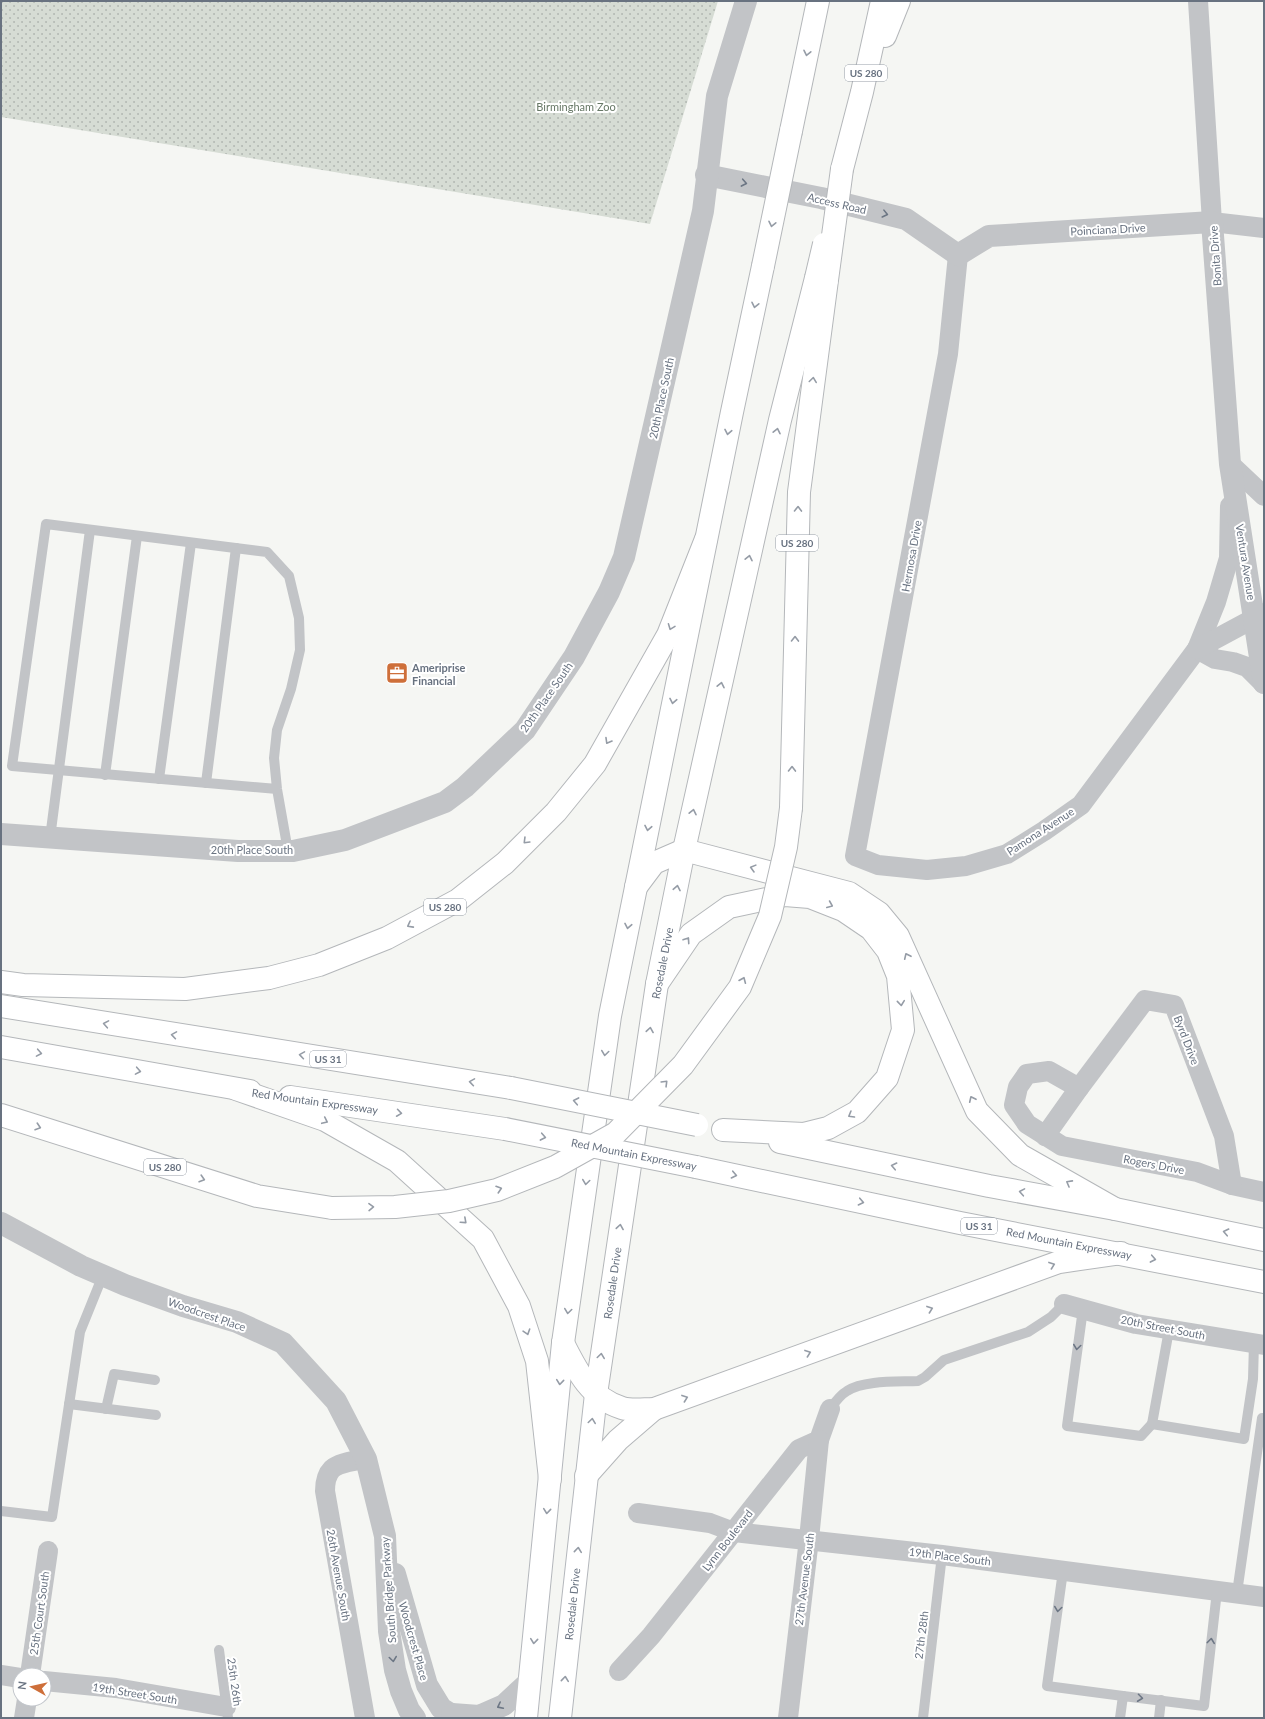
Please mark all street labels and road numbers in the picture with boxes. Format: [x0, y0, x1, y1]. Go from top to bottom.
road number: US 280 [845, 65, 887, 81]
street label: Access Road [806, 190, 868, 216]
street label: Poinciana Drive [1070, 221, 1146, 237]
street label: Bonita Drive [1206, 225, 1224, 287]
street label: 20th Place South [646, 356, 676, 440]
street label: Hermosa Drive [898, 519, 924, 593]
street label: Ventura Avenue [1234, 523, 1258, 601]
road number: US 280 [776, 535, 818, 551]
street label: 20th Place South [517, 659, 575, 735]
street label: Pamona Avenue [1004, 804, 1076, 858]
street label: 20th Place South [211, 843, 293, 856]
road number: US 280 [424, 899, 466, 915]
street label: Rosedale Drive [649, 926, 675, 1000]
street label: Byrd Drive [1172, 1014, 1202, 1067]
road number: US 31 [310, 1051, 346, 1067]
street label: Red Mountain Expressway [251, 1086, 379, 1116]
street label: Red Mountain Expressway [570, 1135, 698, 1173]
street label: Rogers Drive [1122, 1152, 1186, 1176]
road number: US 280 [144, 1159, 186, 1175]
road number: US 31 [961, 1218, 997, 1234]
street label: Red Mountain Expressway [1005, 1224, 1133, 1262]
street label: Rosedale Drive [601, 1246, 624, 1320]
street label: Woodcrest Place [166, 1295, 248, 1333]
street label: 20th Street South [1120, 1312, 1206, 1342]
street label: Lynn Boulevard [699, 1507, 755, 1573]
street label: 26th Avenue South [325, 1528, 353, 1622]
street label: 27th Avenue South [792, 1532, 816, 1626]
street label: South Bridge Parkway [378, 1536, 398, 1643]
street label: 19th Place South [908, 1545, 992, 1567]
street label: Rosedale Drive [562, 1567, 582, 1641]
street label: 25th Court South [27, 1570, 51, 1656]
street label: Woodcrest Place [397, 1600, 432, 1682]
street label: 27th 28th [912, 1610, 930, 1660]
street label: 25th 26th [225, 1657, 245, 1707]
street label: 19th Street South [92, 1680, 178, 1706]

